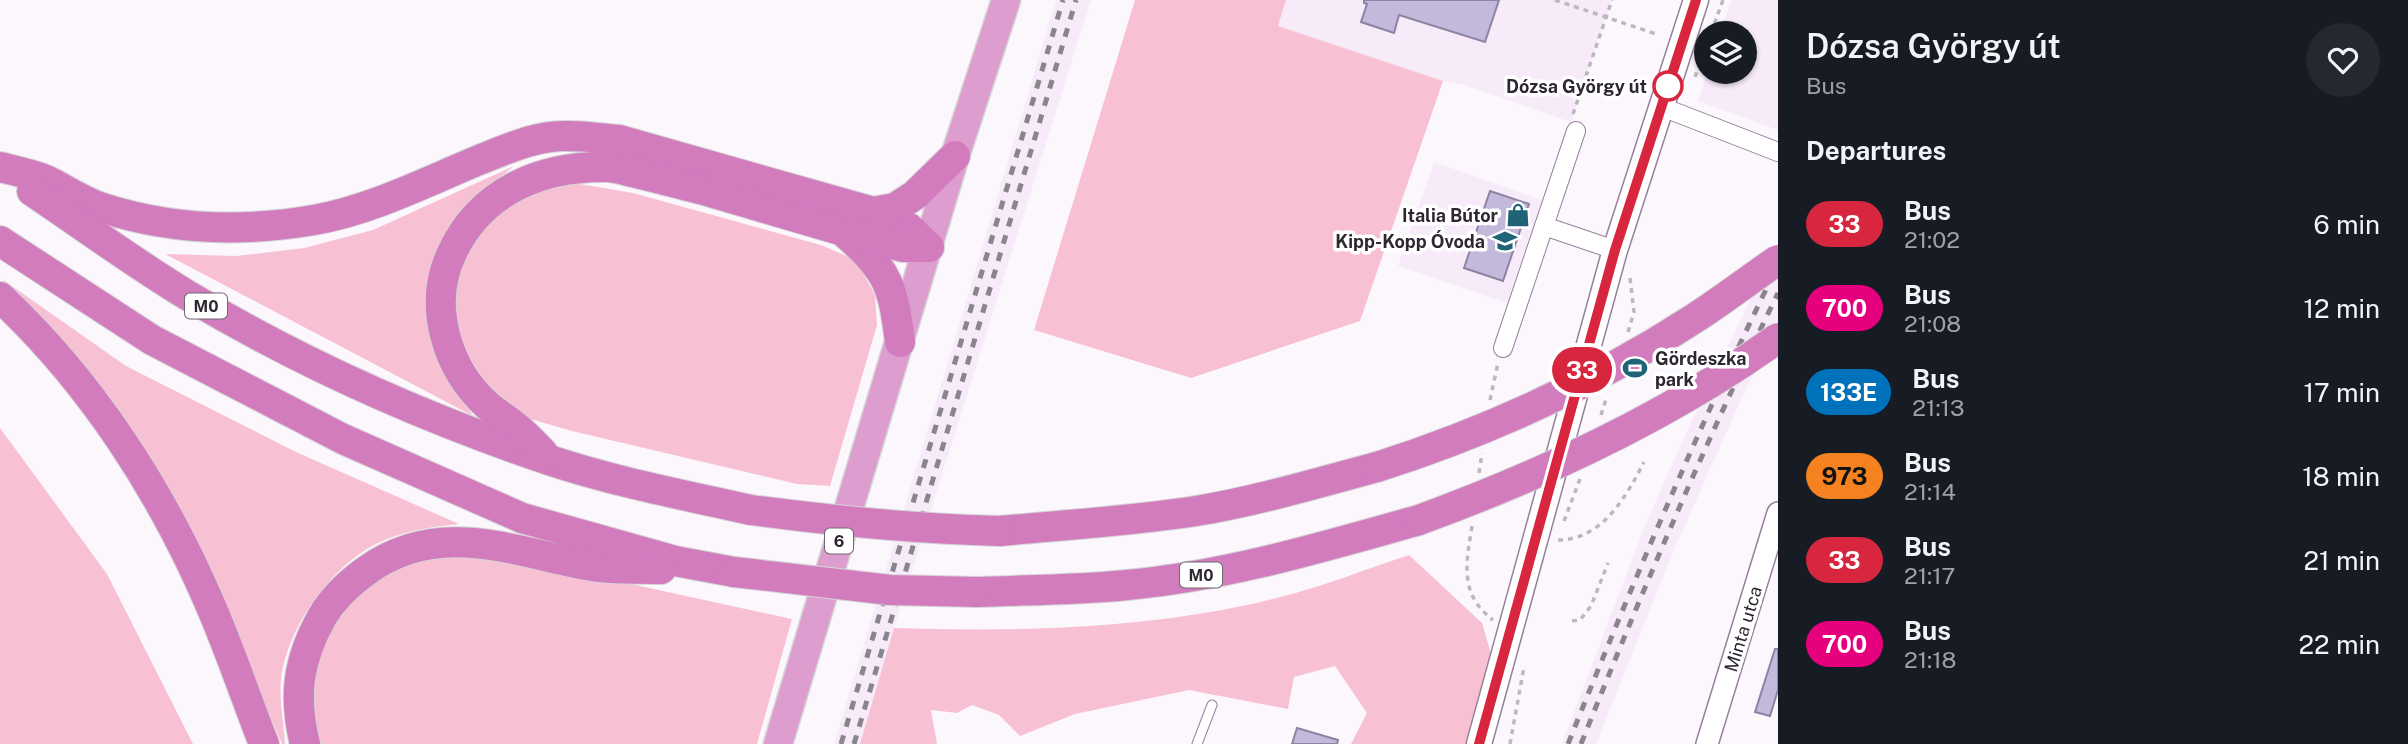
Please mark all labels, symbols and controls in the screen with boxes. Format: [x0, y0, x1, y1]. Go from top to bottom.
map controls [1694, 21, 1757, 84]
button: layers [1694, 21, 1757, 84]
button: heart [2306, 23, 2380, 97]
text: Dózsa György út [1806, 27, 2061, 65]
marker: Dózsa György út [1653, 71, 1683, 101]
text: Bus [1806, 72, 1846, 99]
place label: Dózsa György út [1506, 76, 1647, 97]
text: Departures [1806, 135, 1946, 166]
text: Bus [1904, 195, 1951, 226]
shop icon: Italia Bútor [1504, 201, 1532, 229]
place label: Italia Bútor [1402, 205, 1499, 226]
text: 6 min [2313, 209, 2380, 240]
text: 33 [1829, 210, 1860, 238]
text: 21:02 [1904, 226, 1960, 253]
school or university icon: Kipp-Kopp Óvoda [1491, 227, 1519, 255]
place label: Kipp-Kopp Óvoda [1335, 230, 1485, 252]
text: Bus [1904, 279, 1951, 310]
text: 12 min [2304, 293, 2380, 324]
road number: M0 [185, 294, 227, 318]
text: 700 [1822, 294, 1867, 322]
text: 21:08 [1904, 310, 1961, 337]
line badge: 33 [1550, 347, 1614, 393]
place label: Gördeszka park [1655, 348, 1746, 390]
sports icon: Gördeszka park [1621, 354, 1649, 382]
text: 33 [1566, 356, 1598, 384]
text: Bus [1912, 363, 1959, 394]
text: 17 min [2303, 377, 2380, 408]
text: 133E [1820, 378, 1877, 406]
text: 21:13 [1912, 394, 1964, 421]
text: Bus [1904, 447, 1951, 478]
text: 18 min [2302, 461, 2380, 492]
text: 973 [1821, 462, 1868, 490]
text: 21:14 [1904, 478, 1956, 505]
road number: 6 [825, 528, 853, 554]
text: Bus [1904, 531, 1951, 562]
text: 21 min [2304, 545, 2380, 576]
text: 33 [1829, 546, 1860, 574]
road number: M0 [1180, 562, 1222, 588]
text: 21:17 [1904, 562, 1955, 589]
street label: Minta utca [1720, 584, 1766, 674]
text: Bus [1904, 615, 1951, 646]
text: 22 min [2299, 629, 2380, 660]
text: 700 [1822, 630, 1867, 658]
text: 21:18 [1904, 646, 1957, 673]

